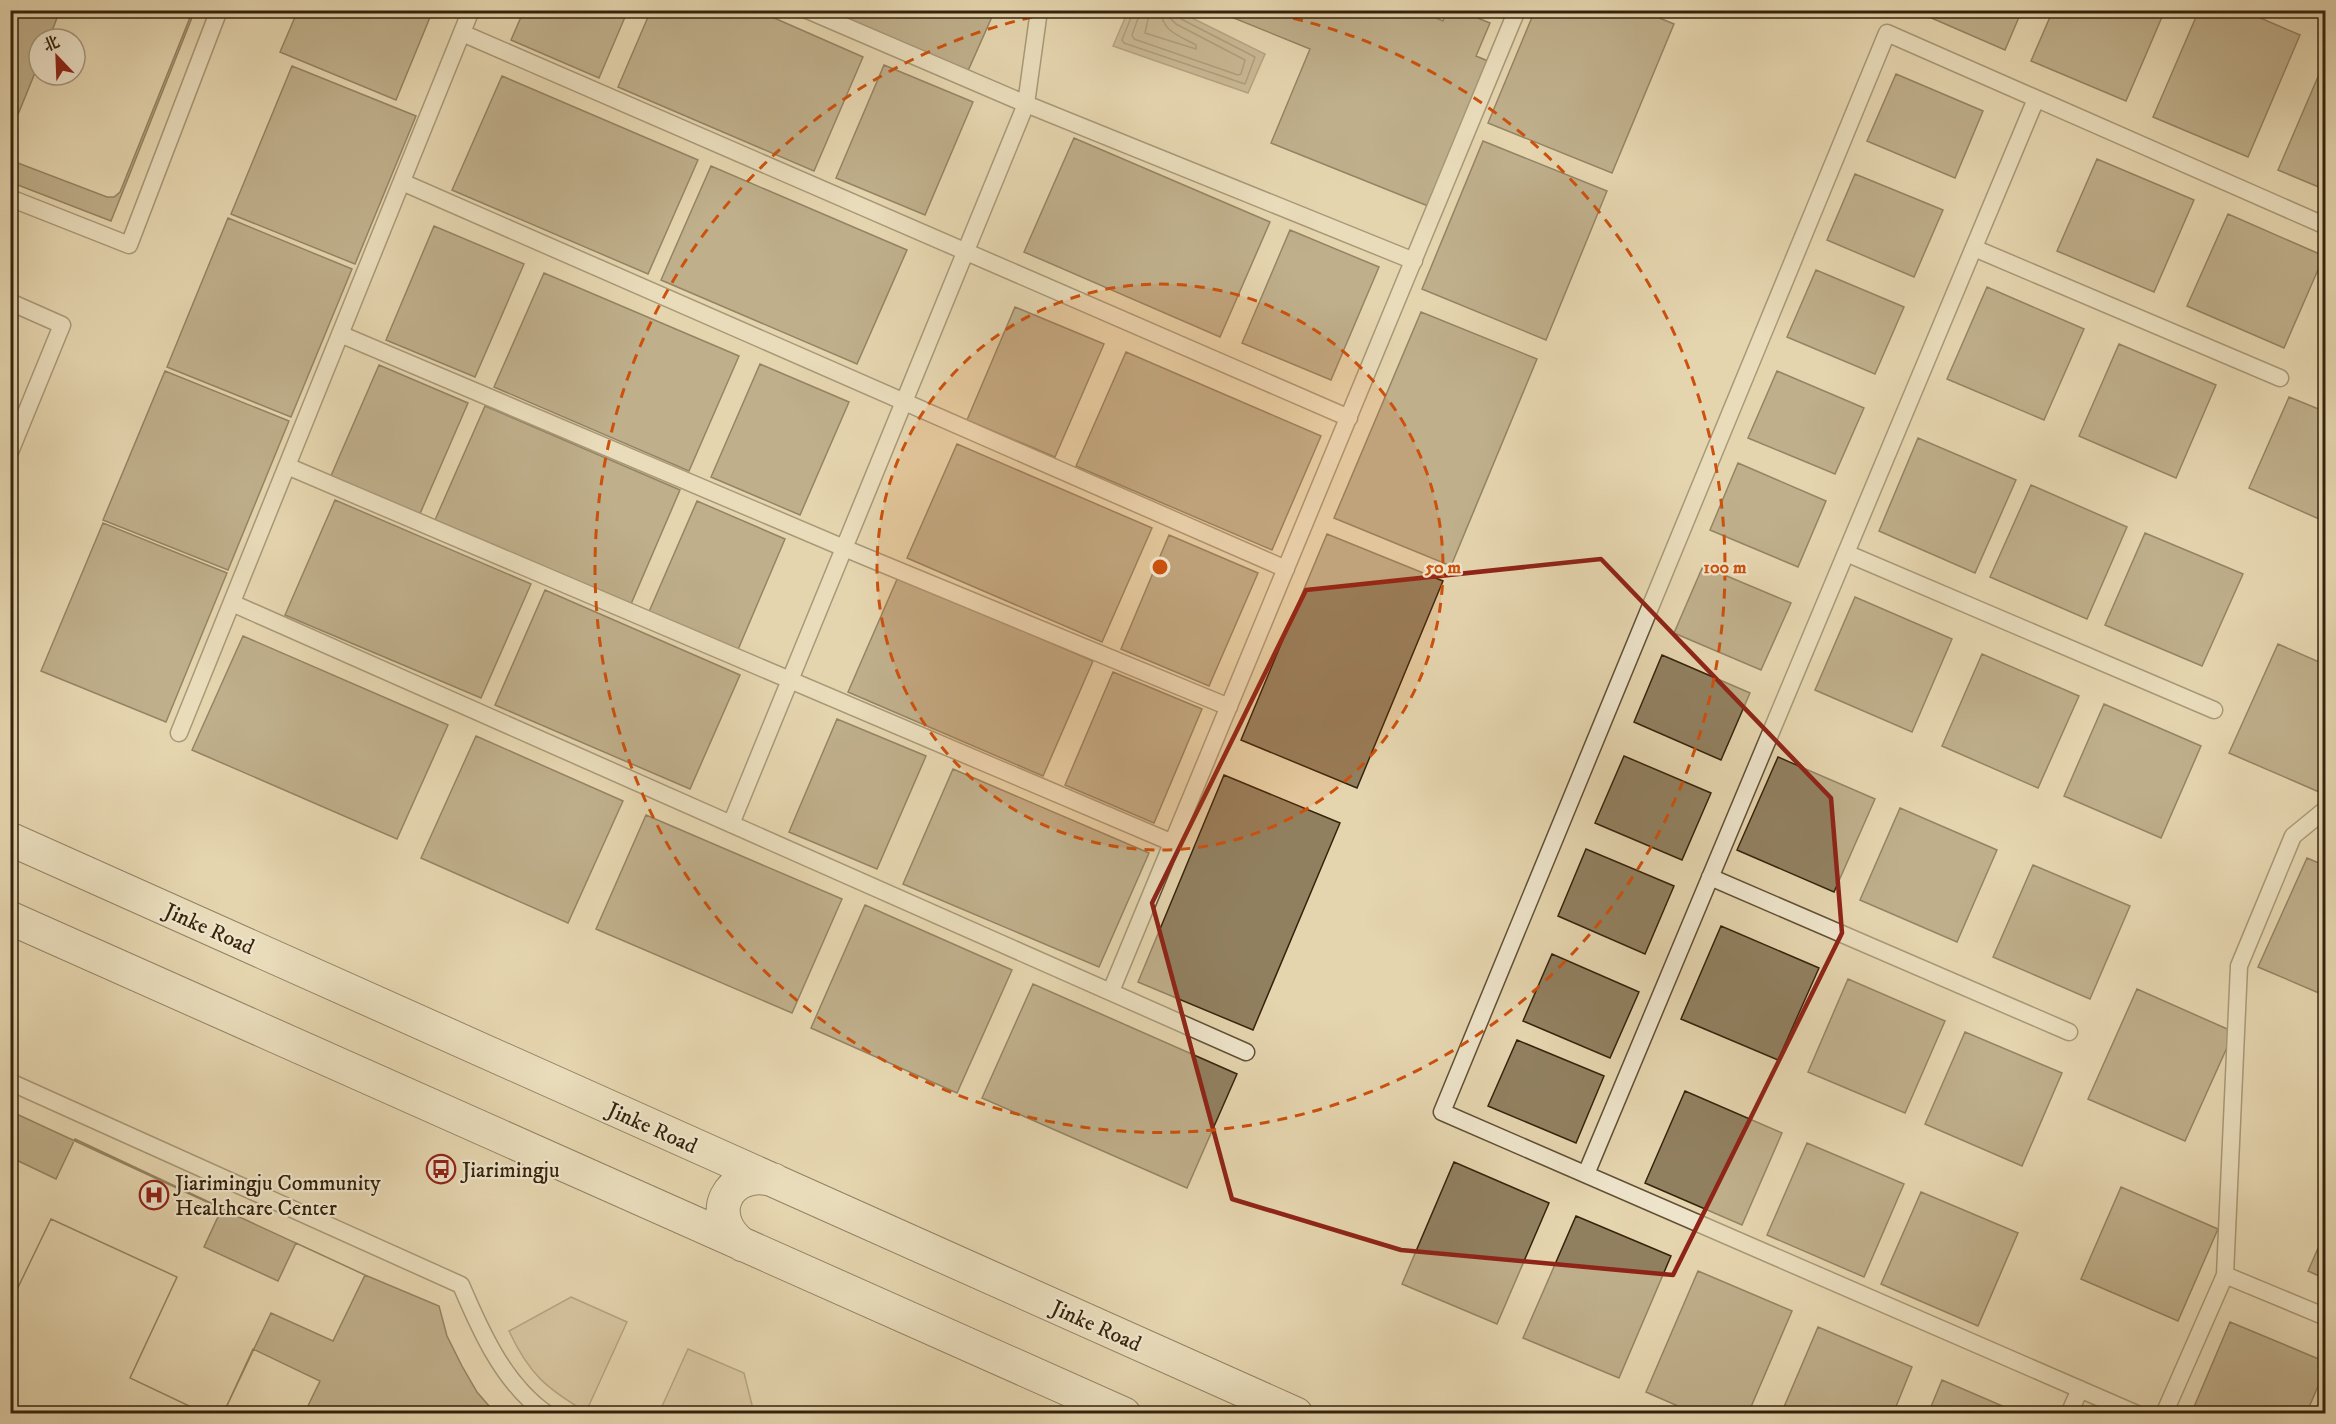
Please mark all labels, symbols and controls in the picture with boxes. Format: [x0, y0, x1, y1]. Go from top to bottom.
north arrow [27, 27, 87, 87]
text: 北 [40, 32, 63, 56]
centre of rings [1150, 557, 1170, 577]
text: 50 m [1424, 557, 1461, 579]
text: 100 m [1703, 557, 1747, 579]
street label: Jinke Road [158, 897, 259, 961]
street label: Jinke Road [601, 1096, 702, 1160]
bus stop icon: Jiarimingju [425, 1153, 457, 1185]
place label: Jiarimingju [460, 1157, 560, 1184]
place label: Jiarimingju Community Healthcare Center [173, 1170, 381, 1222]
hospital icon: Jiarimingju Community Healthcare Center [138, 1179, 170, 1211]
street label: Jinke Road [1045, 1294, 1146, 1358]

